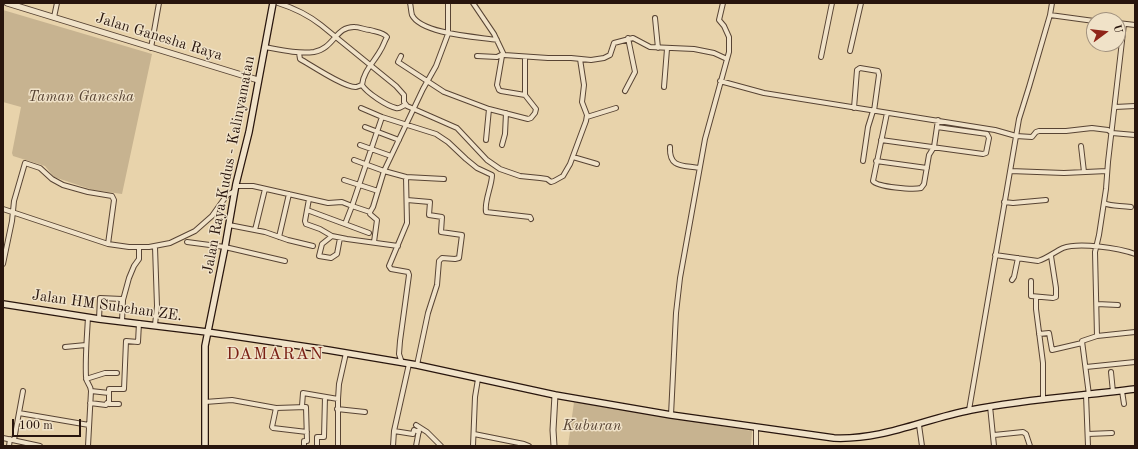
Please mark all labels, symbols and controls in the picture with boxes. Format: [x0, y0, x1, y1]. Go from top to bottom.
street label: Jalan Ganesha Raya [93, 9, 225, 65]
north arrow [1086, 12, 1126, 52]
text: U [1111, 23, 1124, 35]
street label: Jalan Raya Kudus - Kalinyamatan [199, 54, 259, 276]
park label: Taman Ganesha [28, 88, 134, 106]
street label: Jalan HM Subchan ZE. [31, 287, 183, 325]
district label: DAMARAN [226, 345, 324, 365]
scale bar [14, 411, 83, 437]
park label: Kuburan [563, 417, 621, 435]
text: 100 m [19, 420, 53, 432]

